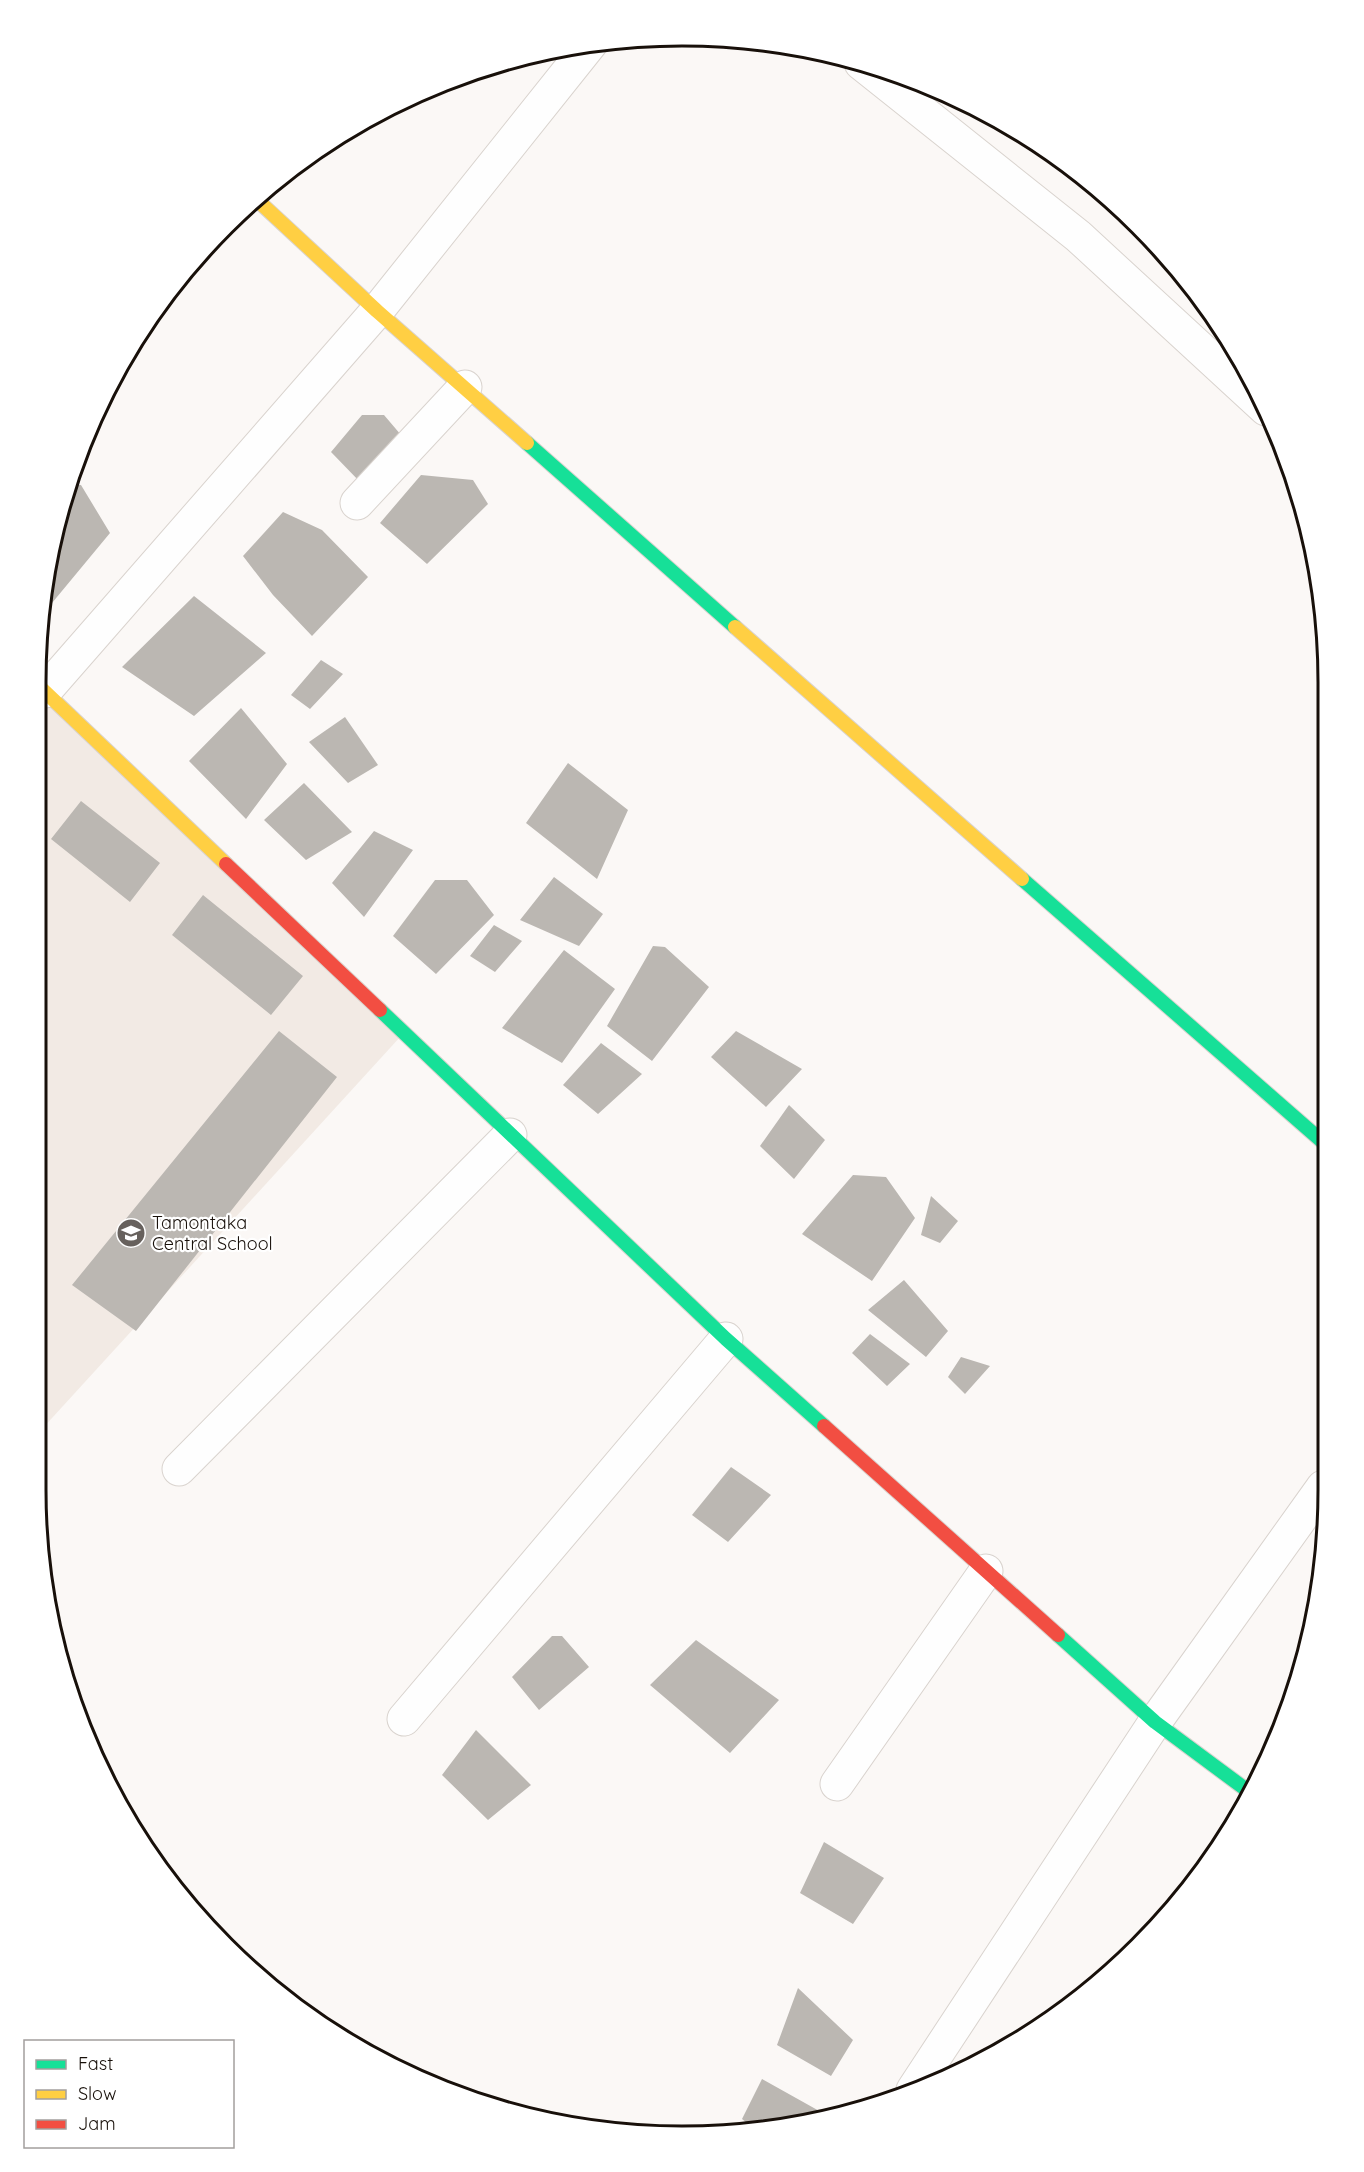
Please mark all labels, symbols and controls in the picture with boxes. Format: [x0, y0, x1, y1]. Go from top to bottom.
place label: Tamontaka Central School [152, 1211, 273, 1255]
school or university icon: Tamontaka Central School [115, 1217, 147, 1249]
legend [24, 2040, 234, 2148]
text: Fast [78, 2052, 113, 2075]
text: Slow [78, 2082, 116, 2105]
text: Jam [78, 2112, 116, 2135]

